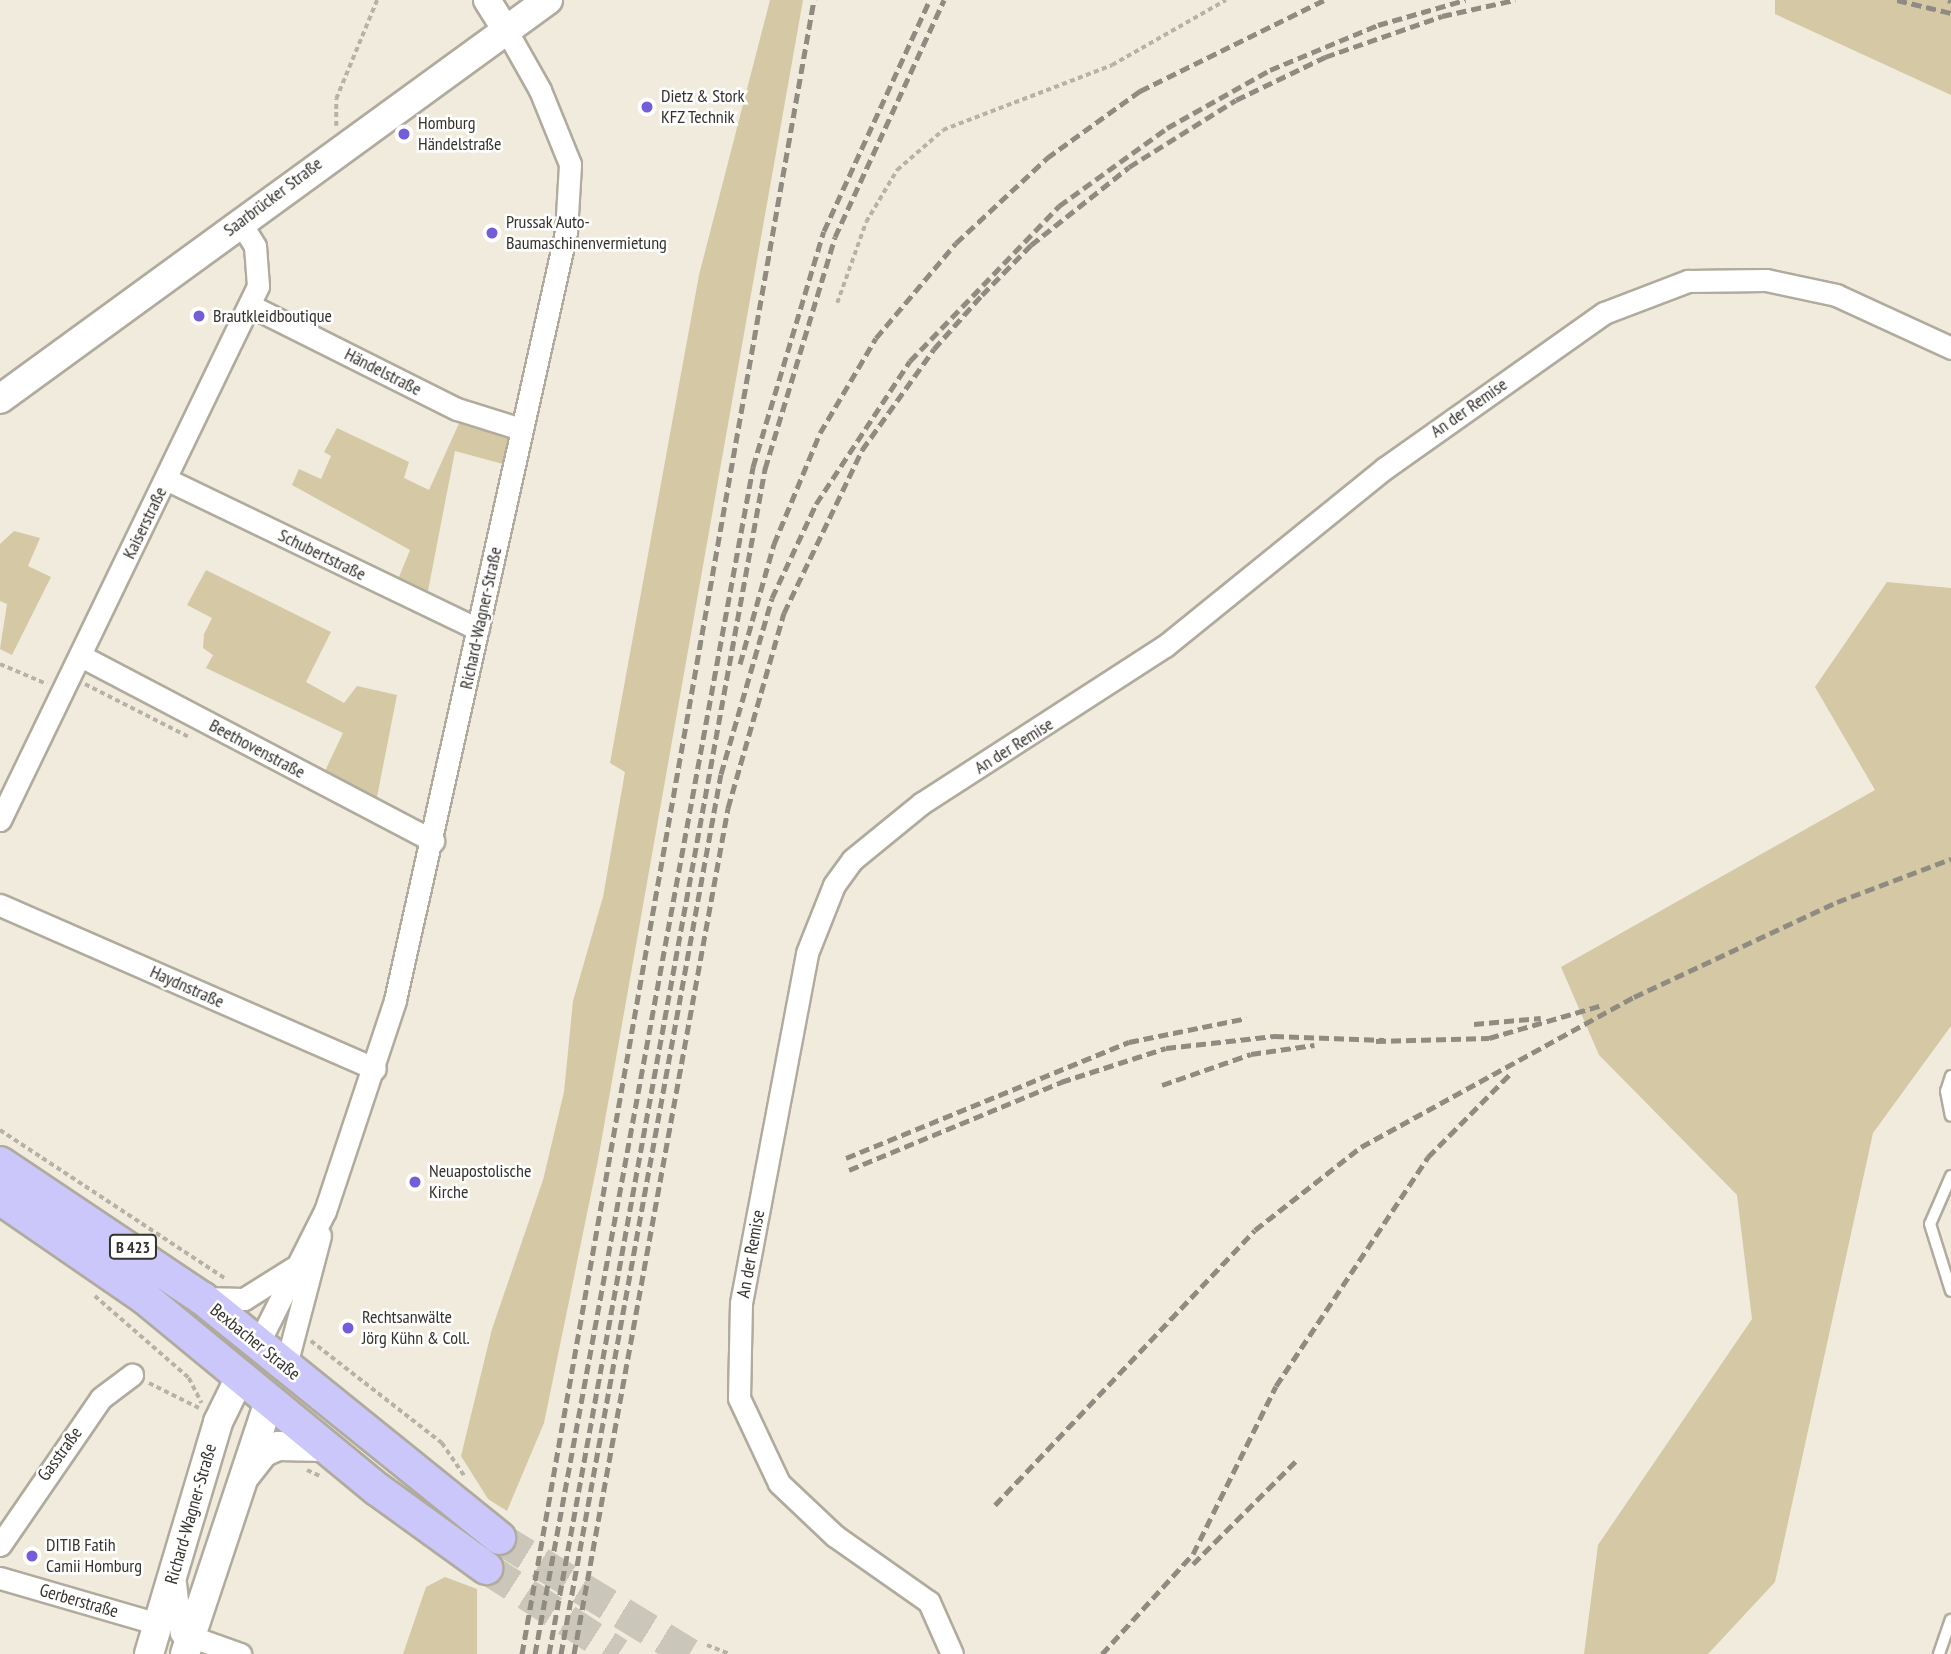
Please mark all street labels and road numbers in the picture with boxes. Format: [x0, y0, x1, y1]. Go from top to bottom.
street label: Saarbrücker Straße [219, 153, 327, 241]
street label: Händelstraße [341, 343, 425, 401]
street label: An der Remise [1426, 374, 1512, 442]
street label: Kaiserstraße [118, 483, 172, 563]
street label: Schubertstraße [275, 525, 369, 585]
street label: Richard-Wagner-Straße [455, 545, 507, 691]
street label: An der Remise [971, 713, 1057, 779]
street label: Beethovenstraße [205, 715, 309, 783]
street label: Haydnstraße [147, 961, 227, 1013]
street label: An der Remise [733, 1208, 769, 1300]
road number: B 423 [108, 1234, 158, 1260]
street label: Bexbacher Straße [206, 1299, 304, 1385]
street label: Gasstraße [33, 1423, 87, 1485]
street label: Richard-Wagner-Straße [161, 1441, 221, 1587]
street label: Gerberstraße [37, 1579, 121, 1623]

